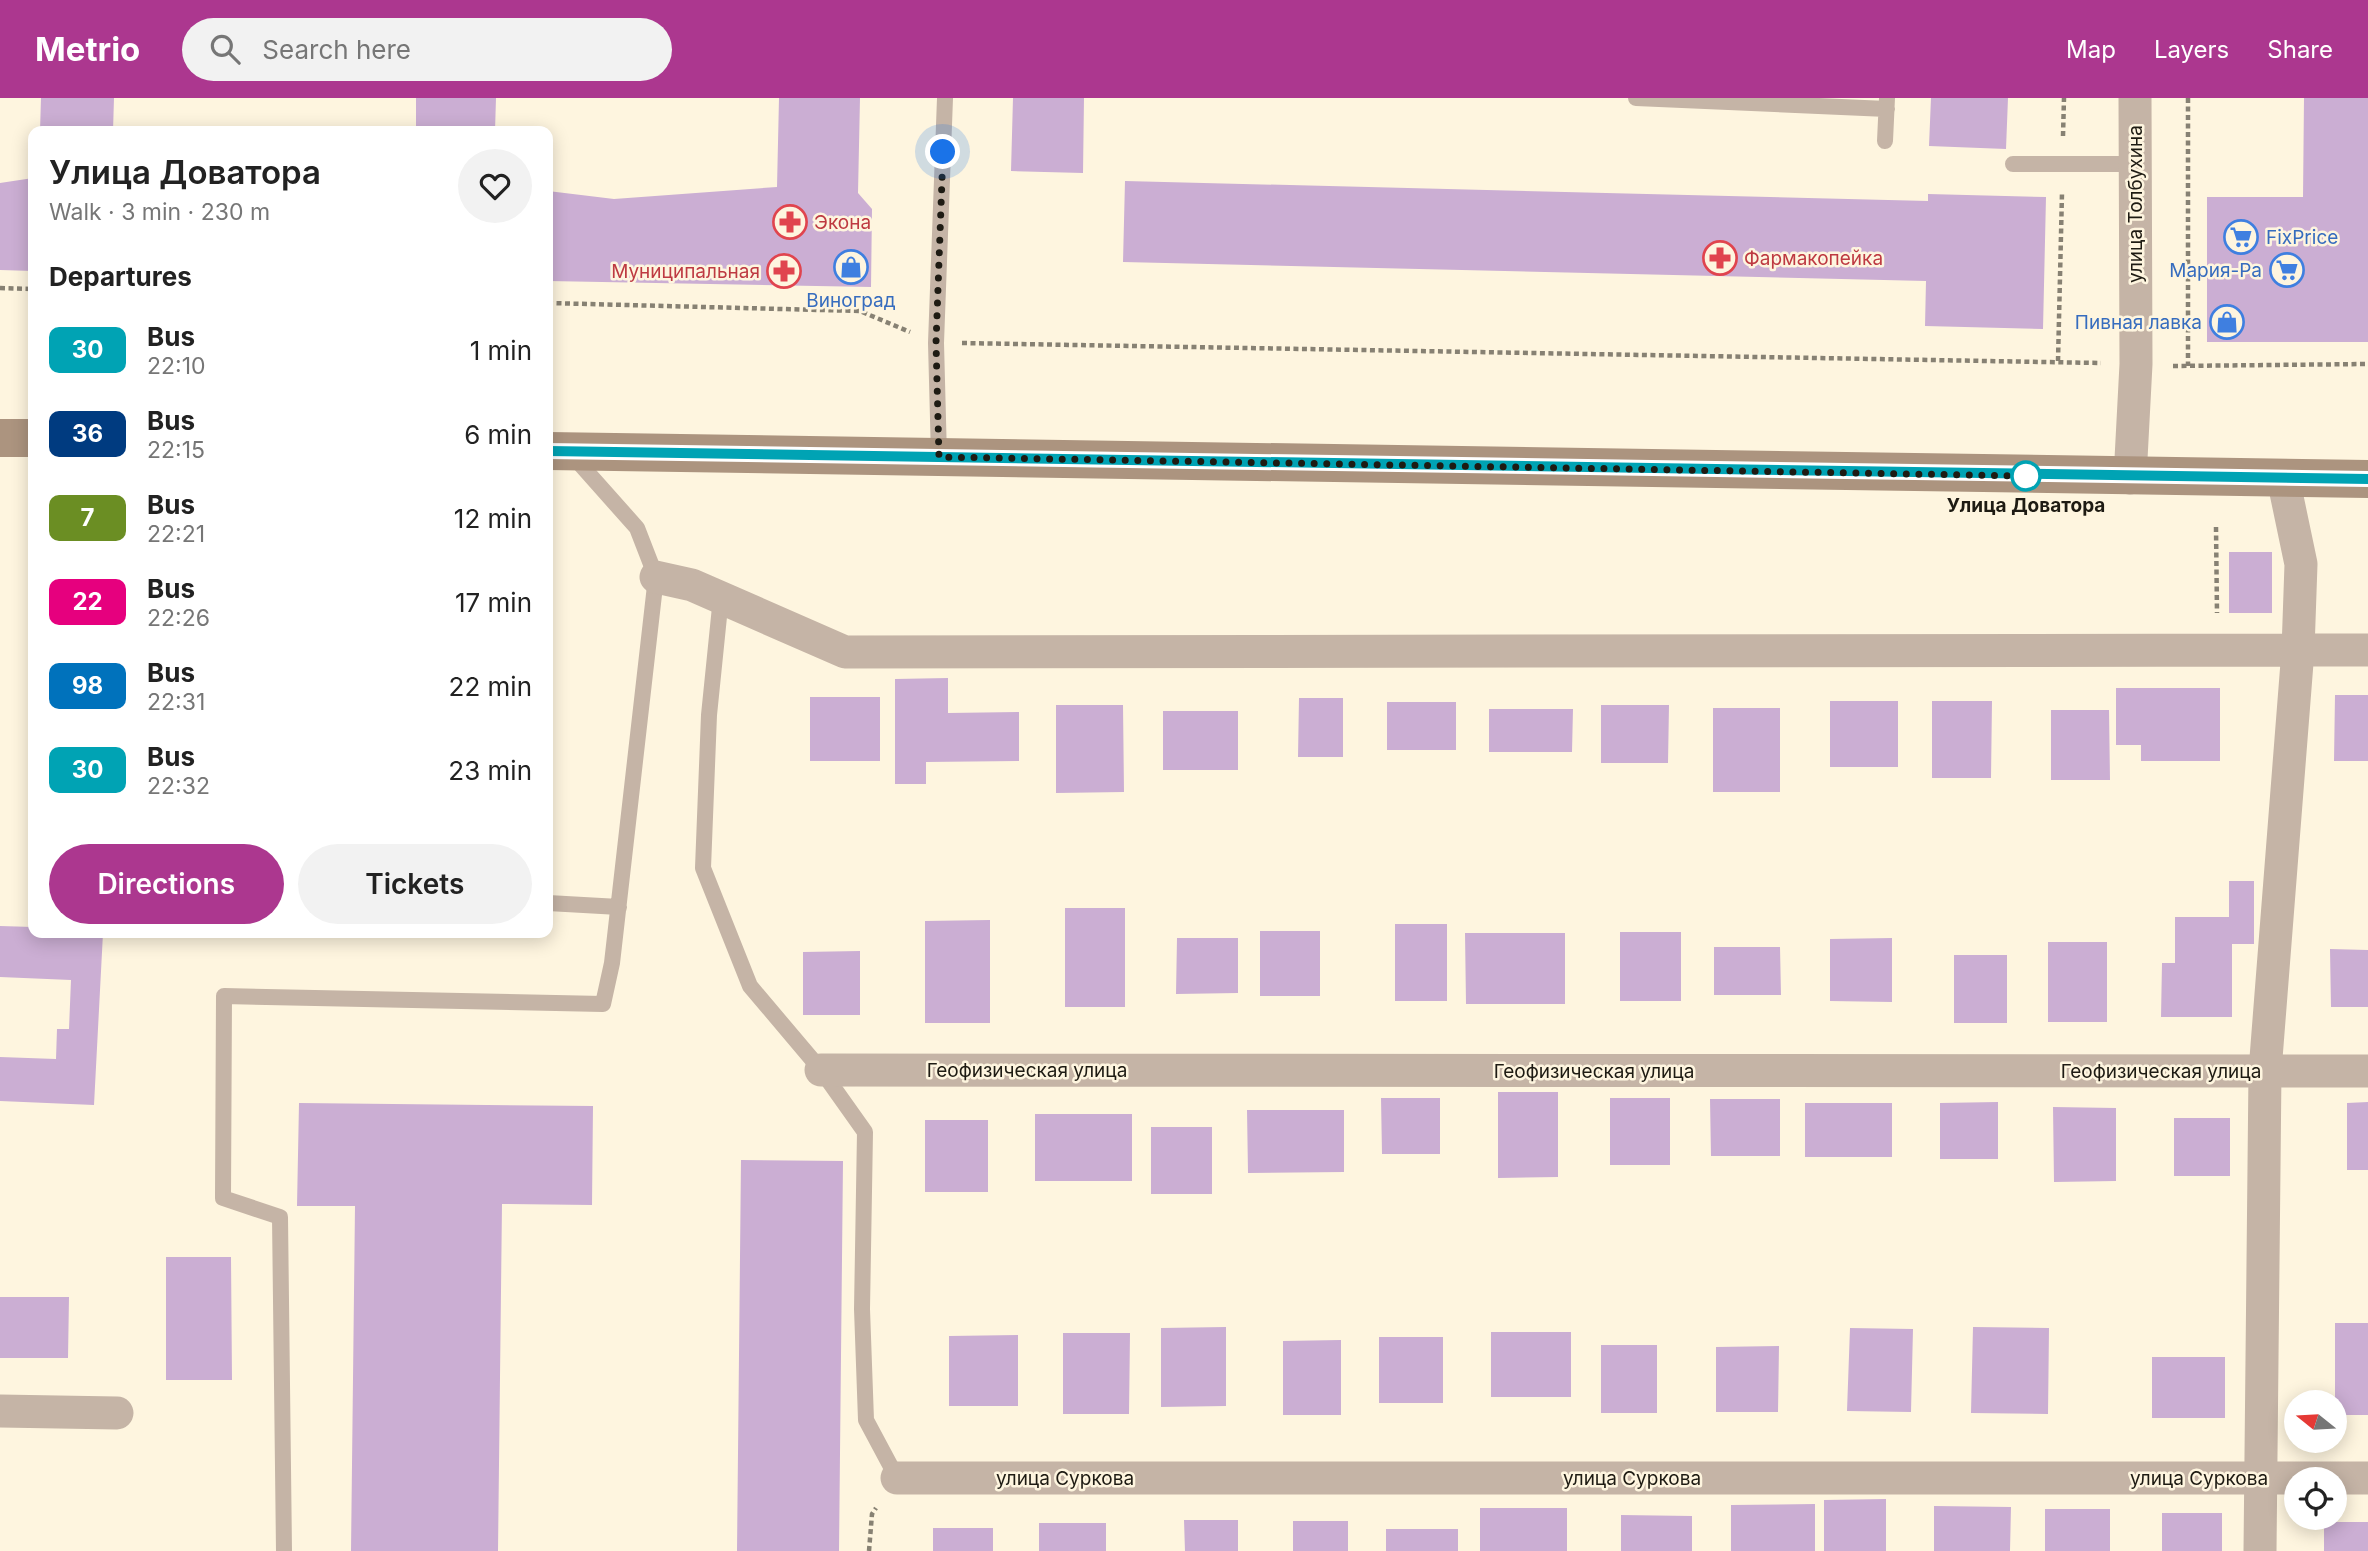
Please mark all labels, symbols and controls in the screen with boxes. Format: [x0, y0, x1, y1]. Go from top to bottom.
search box [182, 18, 672, 81]
text: Metrio [35, 29, 140, 69]
icon: search [206, 30, 244, 68]
text: Search here [262, 34, 411, 65]
text: Map [2066, 35, 2116, 64]
text: Layers [2154, 35, 2229, 64]
text: Share [2267, 35, 2333, 64]
street label: улица Толбухина [2124, 125, 2147, 283]
your location [925, 134, 960, 169]
button: heart [458, 149, 532, 223]
text: Улица Доватора [49, 152, 321, 192]
text: Walk · 3 min · 230 m [49, 198, 270, 226]
pharmacy icon: Экона [771, 203, 809, 241]
place label: Экона [814, 211, 871, 234]
supermarket icon: FixPrice [2222, 218, 2260, 256]
place label: FixPrice [2266, 226, 2338, 249]
pharmacy icon: Фармакопейка [1701, 239, 1739, 277]
place label: Фармакопейка [1744, 247, 1883, 270]
shop icon: Виноград [832, 248, 870, 286]
supermarket icon: Мария-Ра [2268, 251, 2306, 289]
pharmacy icon: Муниципальная [765, 252, 803, 290]
place label: Мария-Ра [2169, 259, 2262, 282]
place label: Муниципальная [611, 260, 760, 283]
text: Departures [49, 261, 192, 292]
place label: Виноград [806, 289, 896, 312]
shop icon: Пивная лавка [2208, 303, 2246, 341]
place label: Пивная лавка [2075, 311, 2202, 334]
text: Bus [147, 321, 195, 352]
text: 30 [72, 335, 103, 364]
text: 1 min [470, 335, 532, 366]
text: 22:10 [147, 352, 206, 380]
text: Bus [147, 405, 195, 436]
text: 36 [72, 419, 103, 448]
text: 6 min [464, 419, 532, 450]
text: 22:15 [147, 436, 205, 464]
marker: Улица Доватора [2011, 461, 2041, 491]
text: Bus [147, 489, 195, 520]
place label: Улица Доватора [1947, 494, 2105, 517]
text: 7 [81, 503, 94, 532]
text: 12 min [454, 503, 532, 534]
text: 22:21 [147, 520, 205, 548]
text: Bus [147, 573, 195, 604]
text: 22 [72, 587, 103, 616]
text: 17 min [455, 587, 532, 618]
text: 22:26 [147, 604, 210, 632]
text: Bus [147, 657, 195, 688]
text: 98 [72, 671, 103, 700]
text: 22 min [449, 671, 532, 702]
text: 22:31 [147, 688, 205, 716]
text: Bus [147, 741, 195, 772]
text: 30 [72, 755, 103, 784]
text: 23 min [448, 755, 532, 786]
text: 22:32 [147, 772, 210, 800]
button: Directions [49, 844, 284, 924]
button: Tickets [298, 844, 532, 924]
street label: Геофизическая улица [927, 1059, 1127, 1082]
street label: Геофизическая улица [1494, 1060, 1694, 1083]
street label: Геофизическая улица [2061, 1060, 2261, 1083]
north arrow [2284, 1390, 2347, 1452]
map controls [2284, 1390, 2347, 1530]
street label: улица Суркова [996, 1467, 1134, 1490]
street label: улица Суркова [1563, 1467, 1701, 1490]
street label: улица Суркова [2130, 1467, 2268, 1490]
button: locate [2284, 1467, 2347, 1530]

